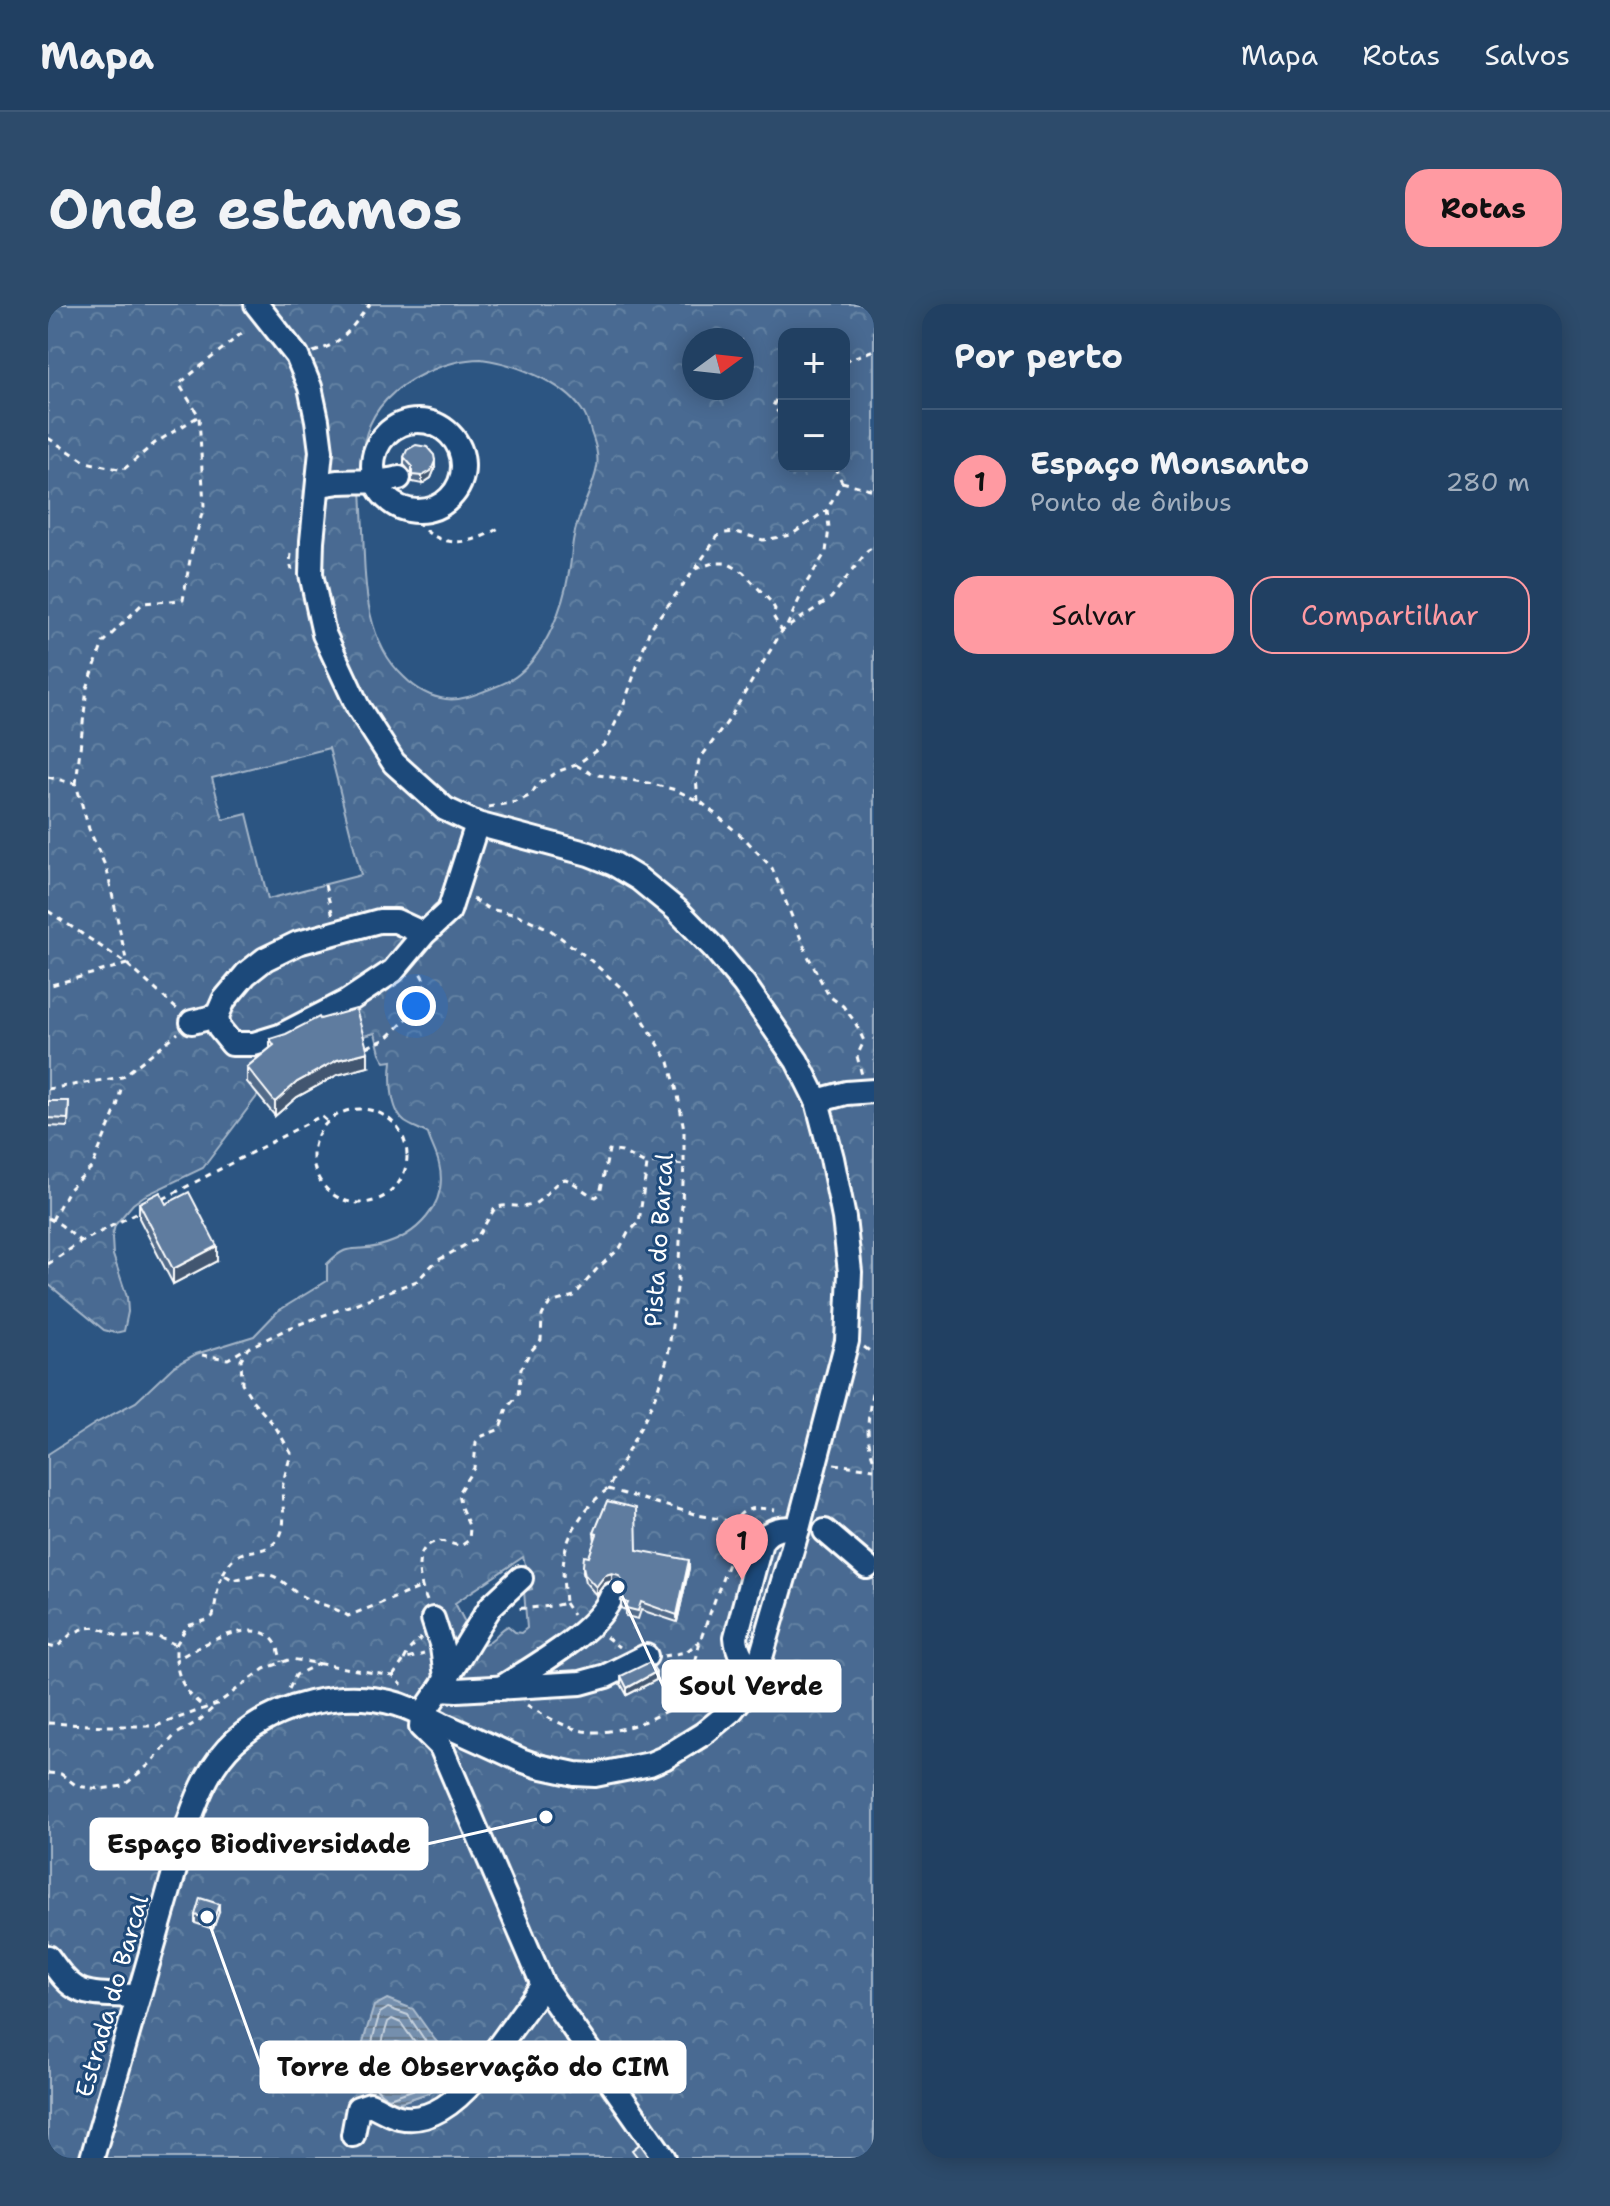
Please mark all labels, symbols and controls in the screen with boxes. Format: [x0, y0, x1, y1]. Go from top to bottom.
text: Mapa [40, 30, 154, 81]
text: Mapa [1241, 36, 1318, 74]
text: Rotas [1362, 36, 1440, 74]
text: Salvos [1484, 36, 1570, 74]
button: Rotas [1405, 169, 1562, 247]
text: Onde estamos [48, 171, 462, 246]
north arrow [682, 328, 754, 400]
map controls [778, 328, 850, 472]
button: + [778, 328, 850, 400]
text: Por perto [954, 333, 1123, 379]
button: − [778, 400, 850, 472]
text: Espaço Monsanto [1030, 443, 1309, 484]
text: 1 [974, 464, 986, 499]
text: 280 m [1445, 464, 1530, 499]
text: Ponto de ônibus [1030, 484, 1232, 519]
button: Salvar [954, 576, 1234, 654]
button: Compartilhar [1250, 576, 1530, 654]
your location [396, 986, 436, 1026]
street label: Pista do Barcal [637, 1151, 681, 1328]
pin: 1 [716, 1514, 768, 1580]
callout: Soul Verde [663, 1661, 840, 1711]
text: Soul Verde [679, 1668, 823, 1703]
callout: Espaço Biodiversidade [91, 1819, 427, 1869]
text: Espaço Biodiversidade [107, 1826, 411, 1861]
street label: Estrada do Barcal [68, 1890, 156, 2101]
callout: Torre de Observação do CIM [261, 2042, 685, 2092]
text: Torre de Observação do CIM [277, 2049, 670, 2084]

